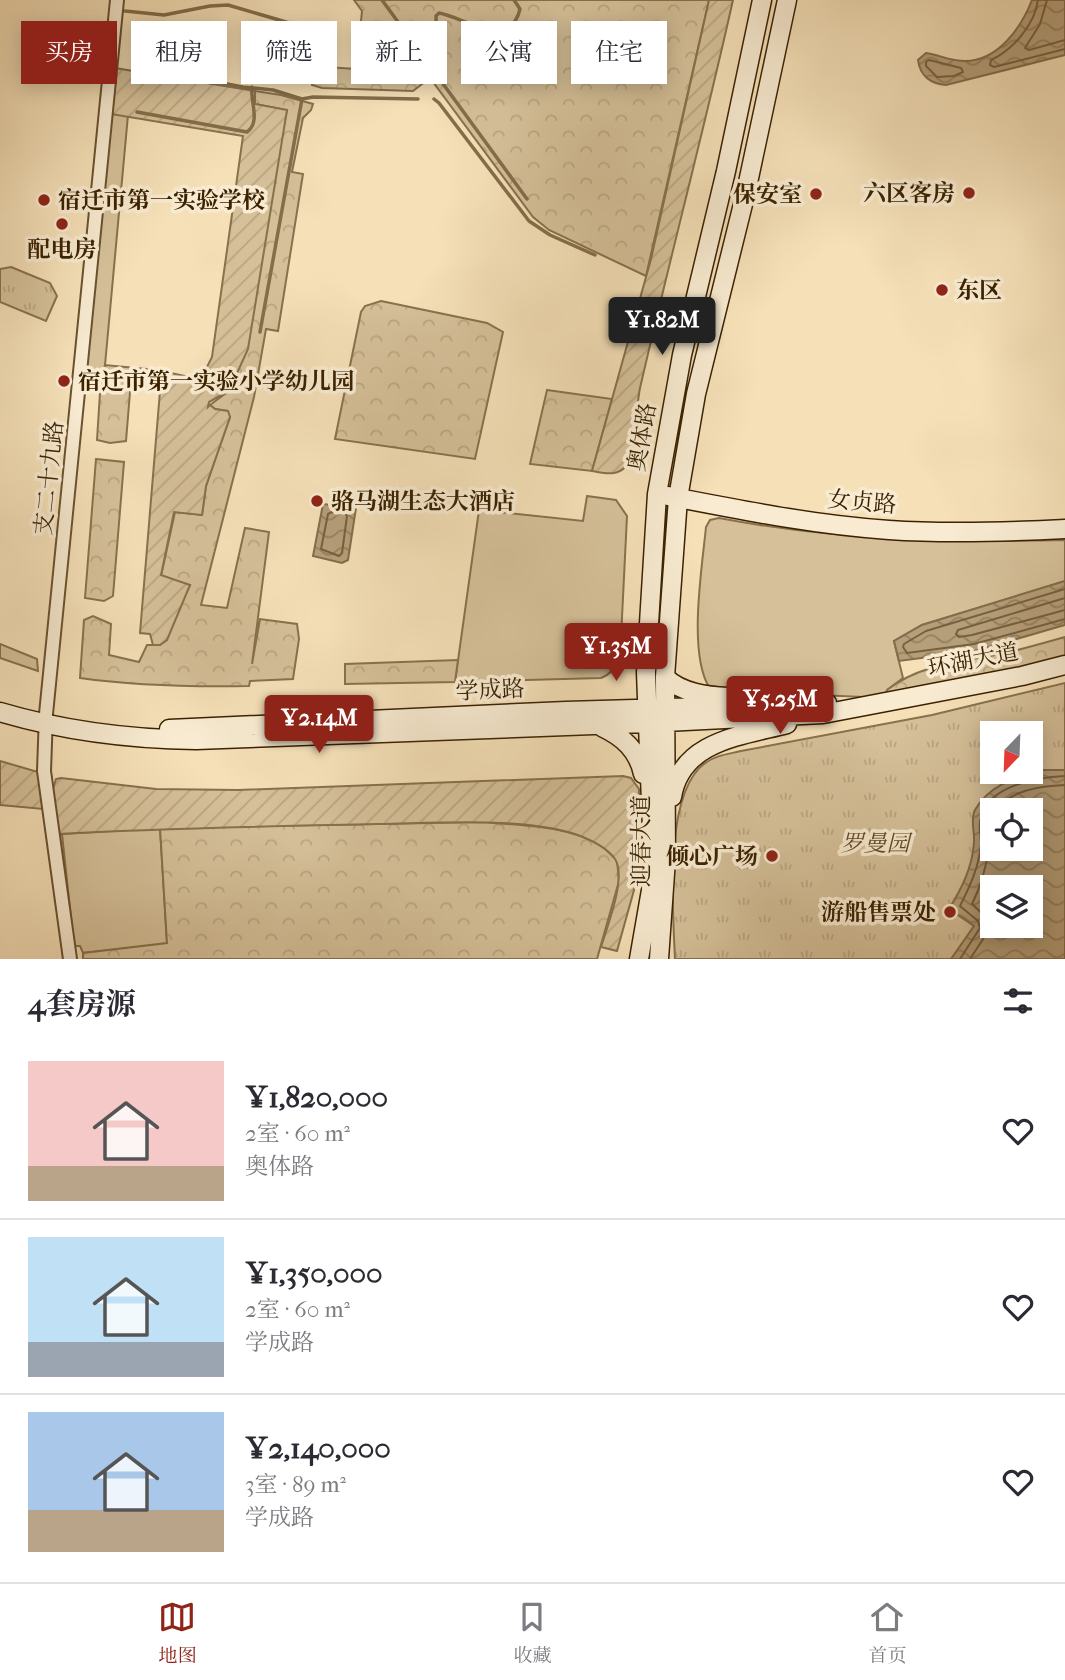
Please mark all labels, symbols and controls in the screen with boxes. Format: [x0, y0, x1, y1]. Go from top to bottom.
chip: 买房 [21, 21, 117, 84]
chip: 租房 [131, 21, 227, 84]
chip: 筛选 [241, 21, 337, 84]
chip: 新上 [351, 21, 447, 84]
chip: 公寓 [461, 21, 557, 84]
chip: 住宅 [571, 21, 667, 84]
place label: 六区客房 [863, 180, 955, 207]
place label: 保安室 [733, 181, 802, 208]
marker: 六区客房 [961, 185, 977, 201]
marker: 保安室 [808, 186, 824, 202]
place label: 宿迁市第一实验学校 [58, 187, 265, 214]
marker: 宿迁市第一实验学校 [36, 192, 52, 208]
marker: 配电房 [54, 216, 70, 232]
place label: 配电房 [28, 236, 97, 263]
place label: 东区 [956, 277, 1002, 304]
marker: 东区 [934, 282, 950, 298]
pin: ¥1.82M [605, 298, 719, 357]
text: ¥1.82M [625, 306, 699, 333]
place label: 宿迁市第一实验小学幼儿园 [78, 368, 354, 395]
marker: 宿迁市第一实验小学幼儿园 [56, 373, 72, 389]
street label: 奥体路 [623, 401, 661, 473]
street label: 支二十九路 [30, 419, 68, 537]
street label: 女贞路 [826, 486, 898, 518]
place label: 骆马湖生态大酒店 [331, 488, 515, 515]
marker: 骆马湖生态大酒店 [309, 493, 325, 509]
pin: ¥1.35M [559, 624, 673, 683]
text: ¥1.35M [581, 632, 651, 659]
street label: 环湖大道 [925, 638, 1021, 682]
street label: 学成路 [455, 675, 525, 705]
pin: ¥5.25M [723, 676, 837, 736]
text: ¥5.25M [742, 685, 818, 712]
pin: ¥2.14M [262, 696, 376, 755]
text: ¥2.14M [281, 704, 357, 731]
north arrow [980, 721, 1043, 784]
map controls [980, 721, 1043, 938]
street label: 迎春大道 [628, 795, 655, 887]
button: locate [980, 798, 1043, 861]
park label: 罗曼园 [841, 830, 914, 857]
place label: 倾心广场 [666, 843, 758, 870]
marker: 倾心广场 [764, 848, 780, 864]
button: layers [980, 875, 1043, 938]
place label: 游船售票处 [821, 899, 936, 926]
marker: 游船售票处 [942, 904, 958, 920]
icon: filters [999, 982, 1037, 1020]
text: 4套房源 [28, 987, 136, 1022]
text: ¥1,820,000 [245, 1080, 388, 1115]
icon: home [84, 1089, 168, 1173]
icon: heart [999, 1112, 1037, 1150]
text: 2室 · 60 m² [245, 1120, 350, 1147]
text: 奥体路 [245, 1153, 314, 1180]
text: ¥1,350,000 [245, 1256, 383, 1291]
icon: home [84, 1265, 168, 1349]
icon: heart [999, 1288, 1037, 1326]
text: 2室 · 60 m² [245, 1296, 350, 1323]
text: 学成路 [245, 1329, 314, 1356]
text: ¥2,140,000 [245, 1431, 391, 1466]
icon: home [84, 1440, 168, 1524]
icon: heart [999, 1463, 1037, 1501]
text: 3室 · 89 m² [245, 1471, 346, 1498]
text: 学成路 [245, 1504, 314, 1531]
tab: 地图 [158, 1598, 197, 1667]
tab: 收藏 [513, 1598, 552, 1667]
tab: 首页 [868, 1598, 907, 1667]

